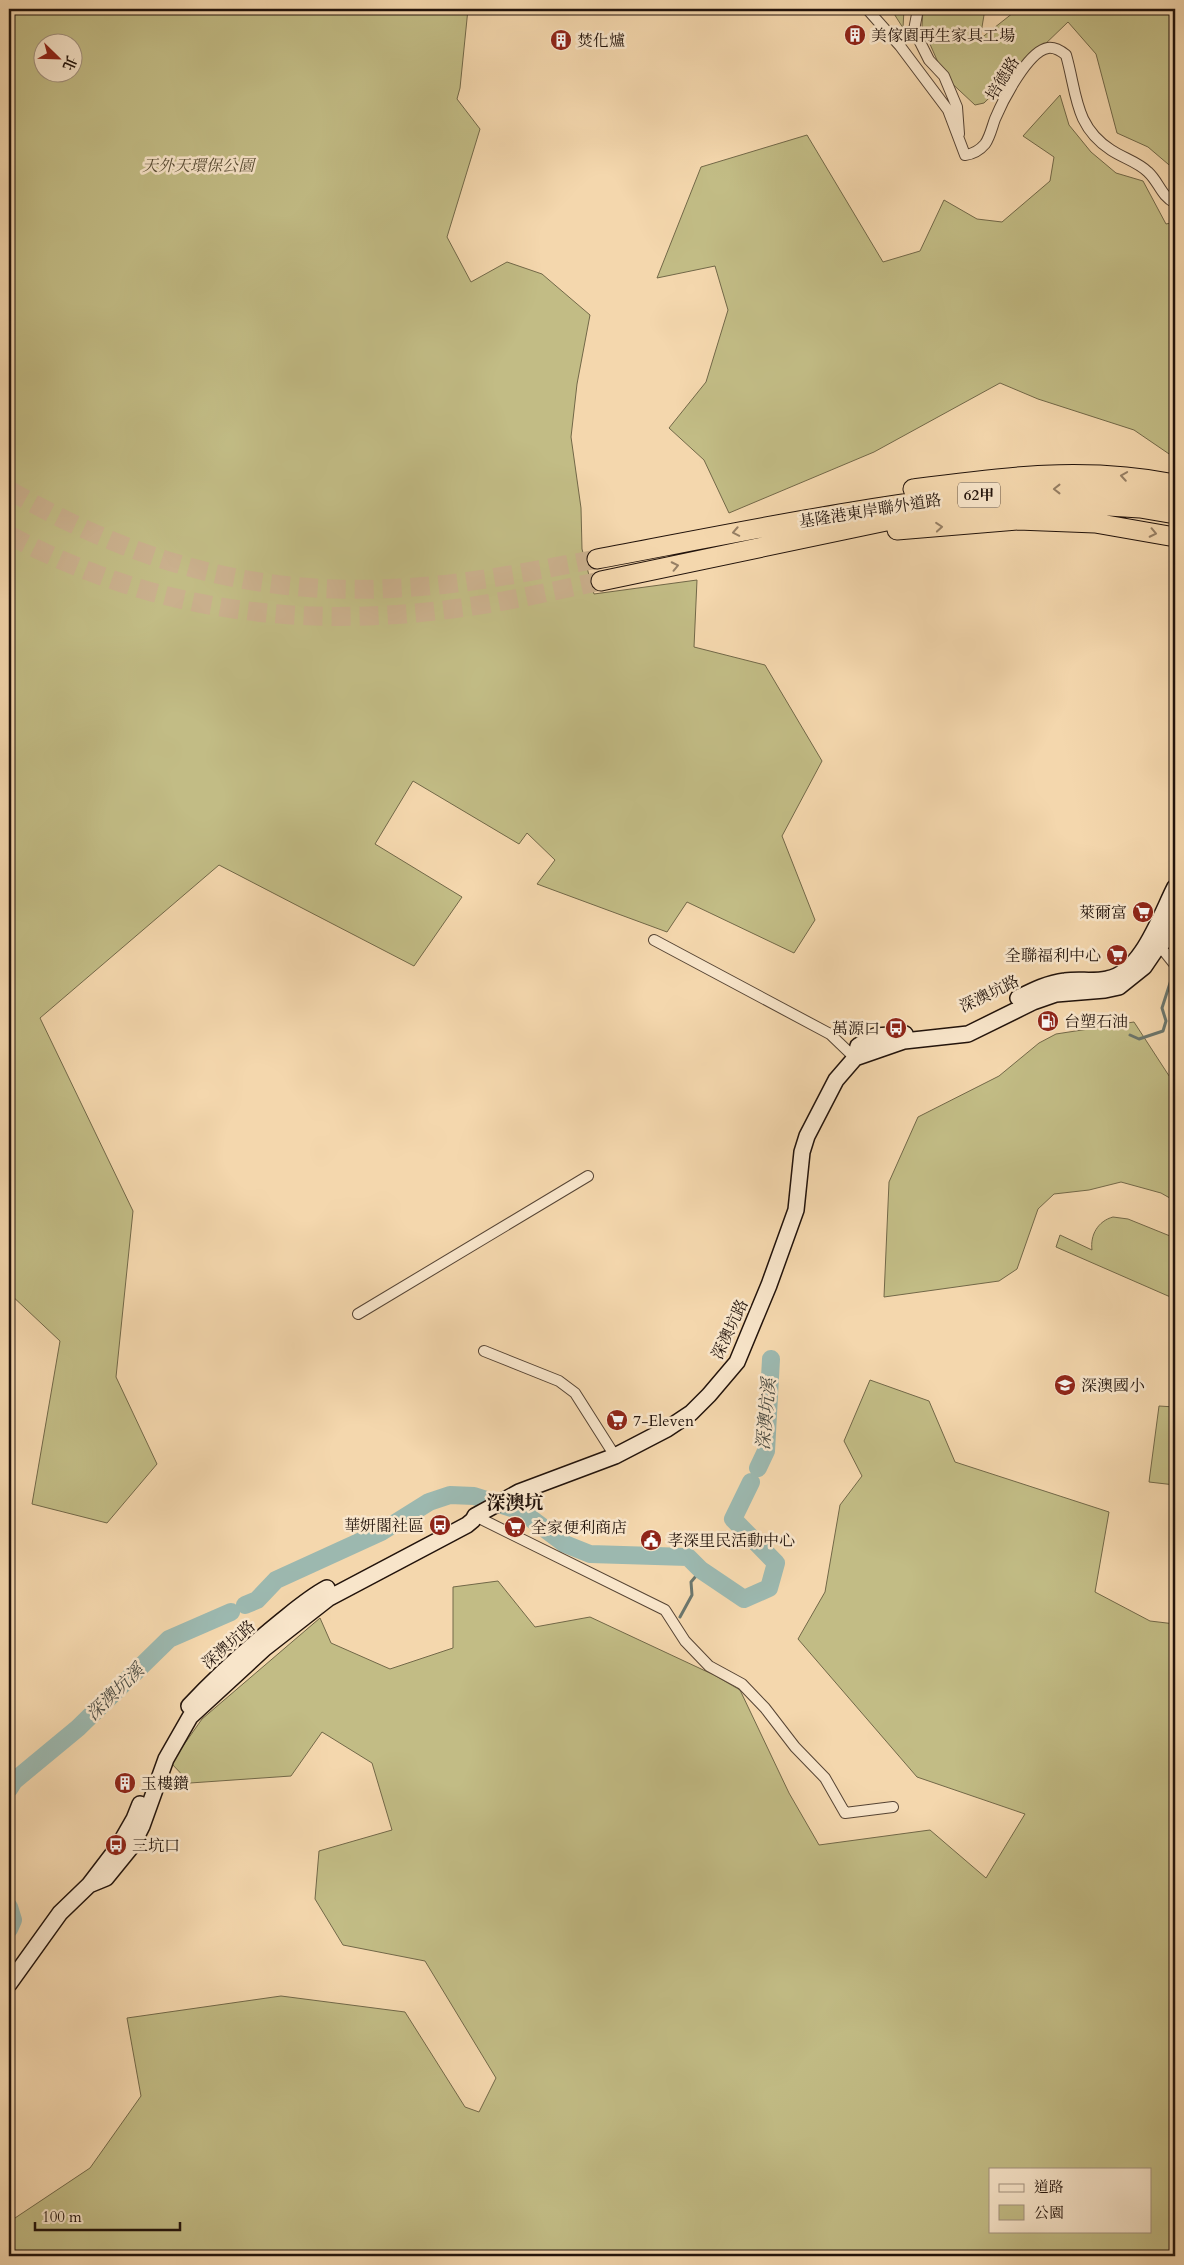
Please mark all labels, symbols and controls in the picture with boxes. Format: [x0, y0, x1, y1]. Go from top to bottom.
building icon: 美傢園再生家具工場 [843, 23, 867, 47]
place label: 美傢園再生家具工場 [871, 25, 1015, 47]
building icon: 焚化爐 [549, 28, 573, 52]
place label: 焚化爐 [577, 30, 625, 52]
north arrow [32, 32, 82, 82]
street label: 培德路 [981, 52, 1025, 105]
text: 北 [58, 53, 81, 73]
park label: 天外天環保公園 [142, 155, 257, 177]
one-way arrow [1120, 471, 1128, 482]
road number: 62甲 [958, 482, 1000, 508]
one-way arrow [1053, 484, 1060, 494]
street label: 基隆港東岸聯外道路 [797, 489, 943, 533]
one-way arrow [936, 522, 944, 533]
one-way arrow [731, 526, 740, 537]
one-way arrow [1148, 527, 1157, 538]
one-way arrow [671, 561, 680, 572]
supermarket icon: 萊爾富 [1131, 900, 1155, 924]
place label: 萊爾富 [1079, 902, 1127, 924]
supermarket icon: 全聯福利中心 [1105, 943, 1129, 967]
place label: 全聯福利中心 [1005, 945, 1101, 967]
street label: 深澳坑路 [956, 970, 1023, 1018]
fuel station icon: 台塑石油 [1036, 1009, 1060, 1033]
place label: 台塑石油 [1064, 1011, 1128, 1033]
bus stop icon: 萬源口 [884, 1016, 908, 1040]
place label: 萬源口 [832, 1018, 880, 1040]
street label: 深澳坑路 [706, 1296, 753, 1363]
school or university icon: 深澳國小 [1053, 1373, 1077, 1397]
water label: 深澳坑溪 [751, 1375, 782, 1451]
place label: 深澳國小 [1081, 1375, 1145, 1397]
supermarket icon: 7-Eleven [605, 1408, 629, 1432]
place label: 7-Eleven [633, 1410, 694, 1432]
district label: 深澳坑 [486, 1490, 544, 1516]
bus stop icon: 華妍閣社區 [428, 1513, 452, 1537]
place label: 華妍閣社區 [344, 1515, 424, 1537]
supermarket icon: 全家便利商店 [503, 1515, 527, 1539]
place label: 全家便利商店 [531, 1517, 627, 1539]
public building icon: 孝深里民活動中心 [639, 1528, 663, 1552]
place label: 孝深里民活動中心 [667, 1530, 795, 1552]
street label: 深澳坑路 [197, 1615, 260, 1674]
water label: 深澳坑溪 [81, 1657, 151, 1726]
building icon: 玉樓鑽 [113, 1771, 137, 1795]
place label: 玉樓鑽 [141, 1773, 189, 1795]
bus stop icon: 三坑口 [104, 1833, 128, 1857]
place label: 三坑口 [132, 1835, 180, 1857]
legend [989, 2168, 1152, 2232]
text: 道路 [1034, 2177, 1064, 2197]
scale bar [35, 2200, 180, 2232]
text: 公園 [1034, 2203, 1064, 2223]
text: 100 m [42, 2207, 82, 2227]

